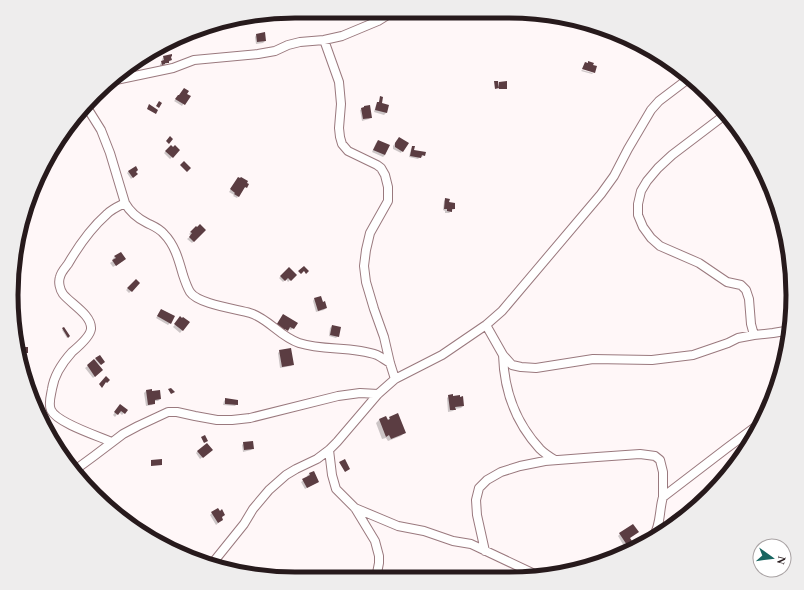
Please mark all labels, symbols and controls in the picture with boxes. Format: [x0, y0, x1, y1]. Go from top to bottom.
north arrow [752, 538, 792, 578]
text: N [775, 555, 788, 566]

